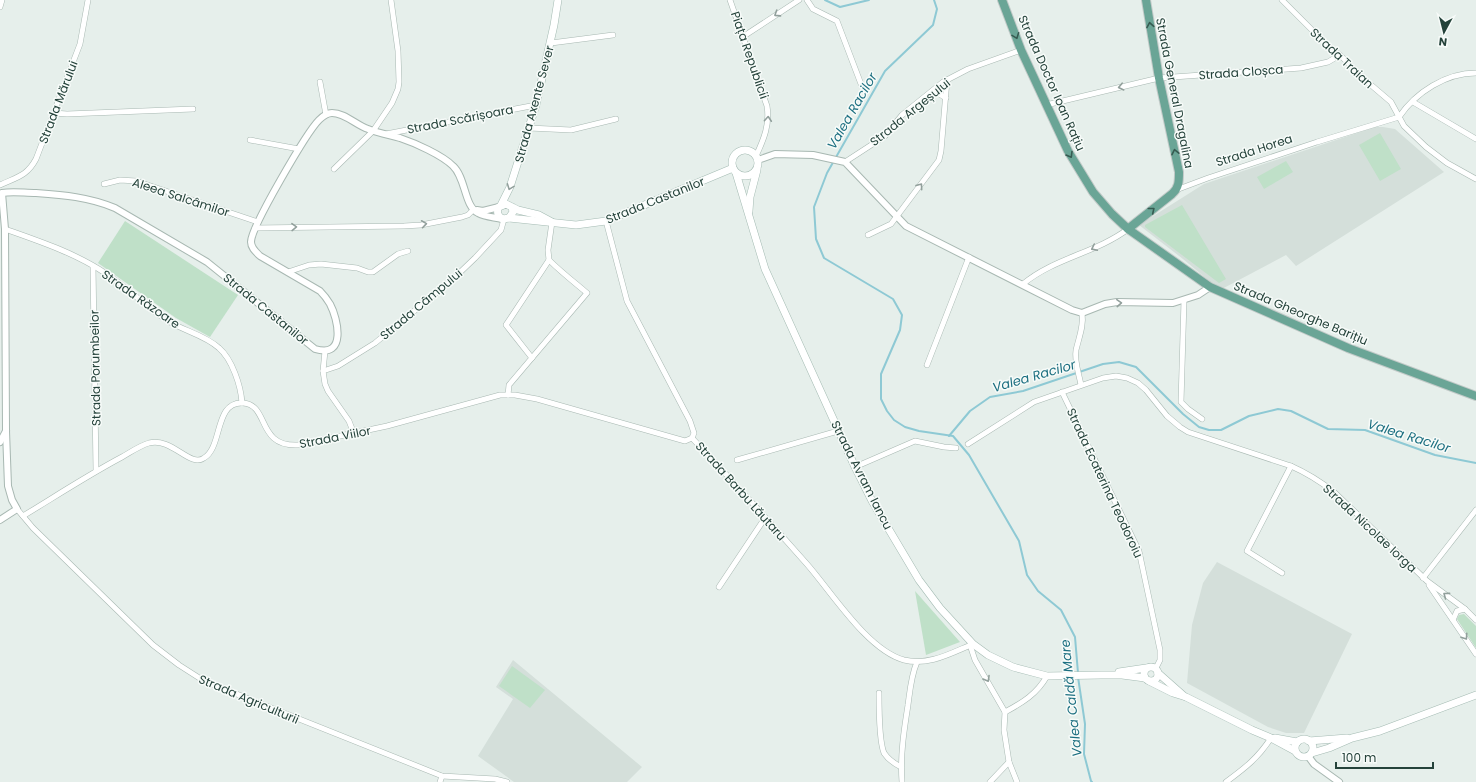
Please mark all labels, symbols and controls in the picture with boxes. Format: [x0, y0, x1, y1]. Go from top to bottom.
street label: Piața Republicii [727, 9, 773, 101]
one-way arrow [774, 9, 781, 17]
north arrow [1424, 12, 1464, 52]
street label: Strada Doctor Ioan Rațiu [1014, 13, 1090, 153]
street label: Strada General Dragalina [1152, 16, 1198, 170]
one-way arrow [1146, 22, 1154, 28]
street label: Strada Traian [1306, 24, 1378, 92]
one-way arrow [1012, 33, 1020, 40]
text: N [1438, 33, 1448, 50]
street label: Strada Axente Sever [510, 43, 558, 164]
street label: Strada Mărului [34, 58, 82, 146]
street label: Strada Cloșca [1198, 61, 1284, 83]
water label: Valea Racilor [822, 68, 882, 153]
street label: Strada Argeșului [866, 74, 954, 150]
one-way arrow [1118, 82, 1125, 91]
street label: Strada Scărișoara [405, 100, 515, 138]
one-way arrow [763, 116, 772, 122]
street label: Strada Horea [1214, 130, 1294, 170]
one-way arrow [1171, 149, 1179, 155]
one-way arrow [1065, 151, 1073, 158]
street label: Strada Castanilor [603, 172, 707, 228]
street label: Aleea Salcâmilor [130, 173, 232, 221]
one-way arrow [506, 183, 514, 190]
one-way arrow [915, 183, 923, 190]
one-way arrow [1148, 208, 1155, 215]
one-way arrow [421, 220, 427, 229]
one-way arrow [291, 223, 297, 231]
one-way arrow [1091, 243, 1099, 251]
street label: Strada Câmpului [376, 265, 466, 343]
street label: Strada Răzoare [98, 266, 184, 332]
street label: Strada Castanilor [220, 269, 313, 349]
street label: Strada Gheorghe Barițiu [1231, 277, 1371, 349]
one-way arrow [1116, 298, 1123, 307]
street label: Strada Porumbeilor [85, 309, 105, 426]
water label: Valea Racilor [990, 355, 1079, 397]
street label: Strada Ecaterina Teodoroiu [1063, 405, 1147, 561]
water label: Valea Racilor [1365, 414, 1454, 458]
street label: Strada Avram Iancu [827, 418, 897, 532]
street label: Strada Viilor [298, 422, 373, 452]
street label: Strada Barbu Lăutaru [692, 438, 790, 544]
street label: Strada Nicolae Iorga [1319, 480, 1421, 576]
one-way arrow [1443, 593, 1450, 600]
one-way arrow [1460, 633, 1468, 640]
water label: Valea Caldă Mare [1055, 638, 1087, 758]
street label: Strada Agriculturii [196, 670, 302, 728]
one-way arrow [982, 675, 989, 682]
scale bar [1336, 744, 1433, 770]
text: 100 m [1342, 749, 1376, 766]

